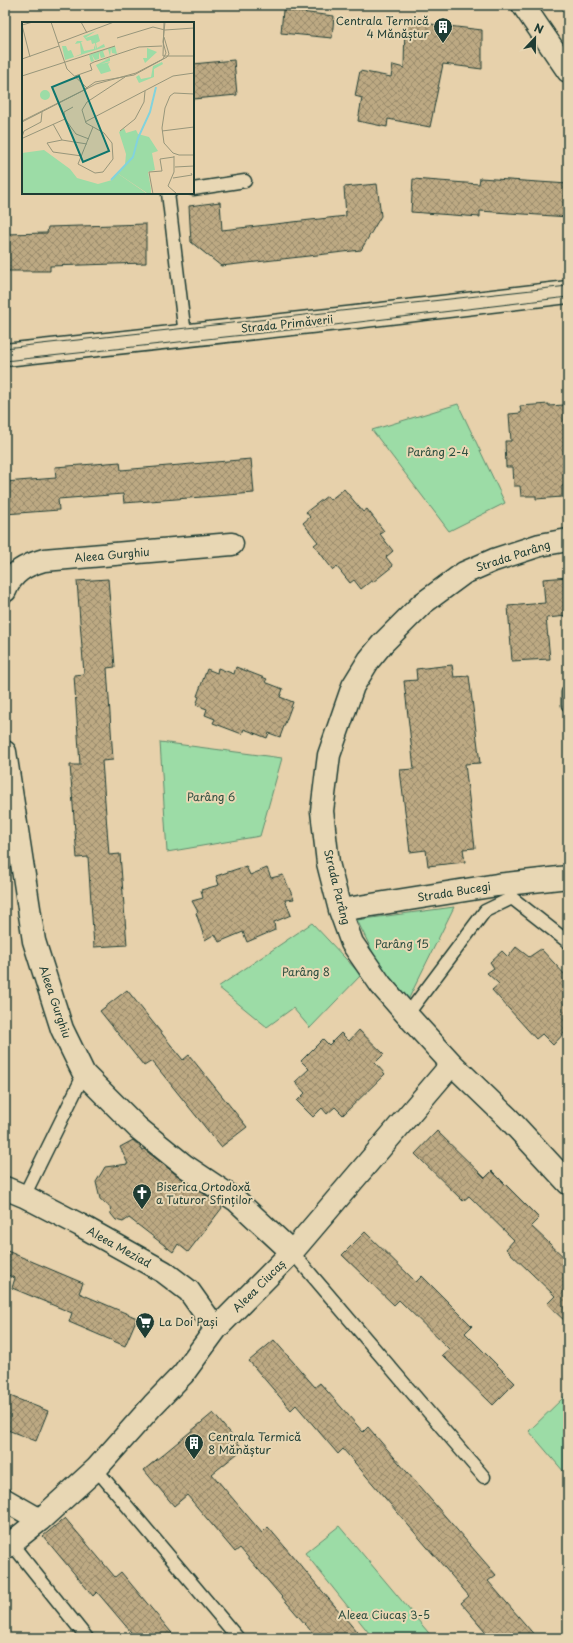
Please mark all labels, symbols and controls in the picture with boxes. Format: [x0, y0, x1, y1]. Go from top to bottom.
place label: Centrala Termică 4 Mănăștur [336, 12, 430, 42]
building icon: Centrala Termică 4 Mănăștur [432, 16, 454, 44]
north arrow [515, 18, 555, 58]
text: N [532, 19, 546, 38]
inset map [22, 22, 194, 194]
street label: Strada Primăverii [240, 310, 334, 337]
park label: Parâng 2-4 [407, 443, 469, 460]
street label: Strada Parâng [473, 535, 552, 576]
street label: Aleea Gurghiu [74, 543, 150, 566]
park label: Parâng 6 [187, 788, 235, 805]
street label: Strada Parâng [320, 847, 355, 926]
street label: Strada Bucegi [416, 877, 492, 906]
park label: Parâng 15 [375, 935, 429, 952]
street label: Aleea Gurghiu [35, 963, 76, 1040]
park label: Parâng 8 [282, 963, 330, 980]
place label: Biserica Ortodoxă a Tuturor Sfinților [156, 1178, 254, 1208]
church icon: Biserica Ortodoxă a Tuturor Sfinților [131, 1182, 153, 1210]
street label: Aleea Meziad [84, 1222, 155, 1271]
street label: Aleea Ciucaș [228, 1255, 289, 1316]
supermarket icon: La Doi Pași [134, 1311, 156, 1339]
place label: La Doi Pași [159, 1313, 218, 1330]
place label: Centrala Termică 8 Mănăștur [208, 1428, 301, 1458]
building icon: Centrala Termică 8 Mănăștur [183, 1432, 205, 1460]
park label: Aleea Ciucaș 3-5 [338, 1606, 430, 1623]

